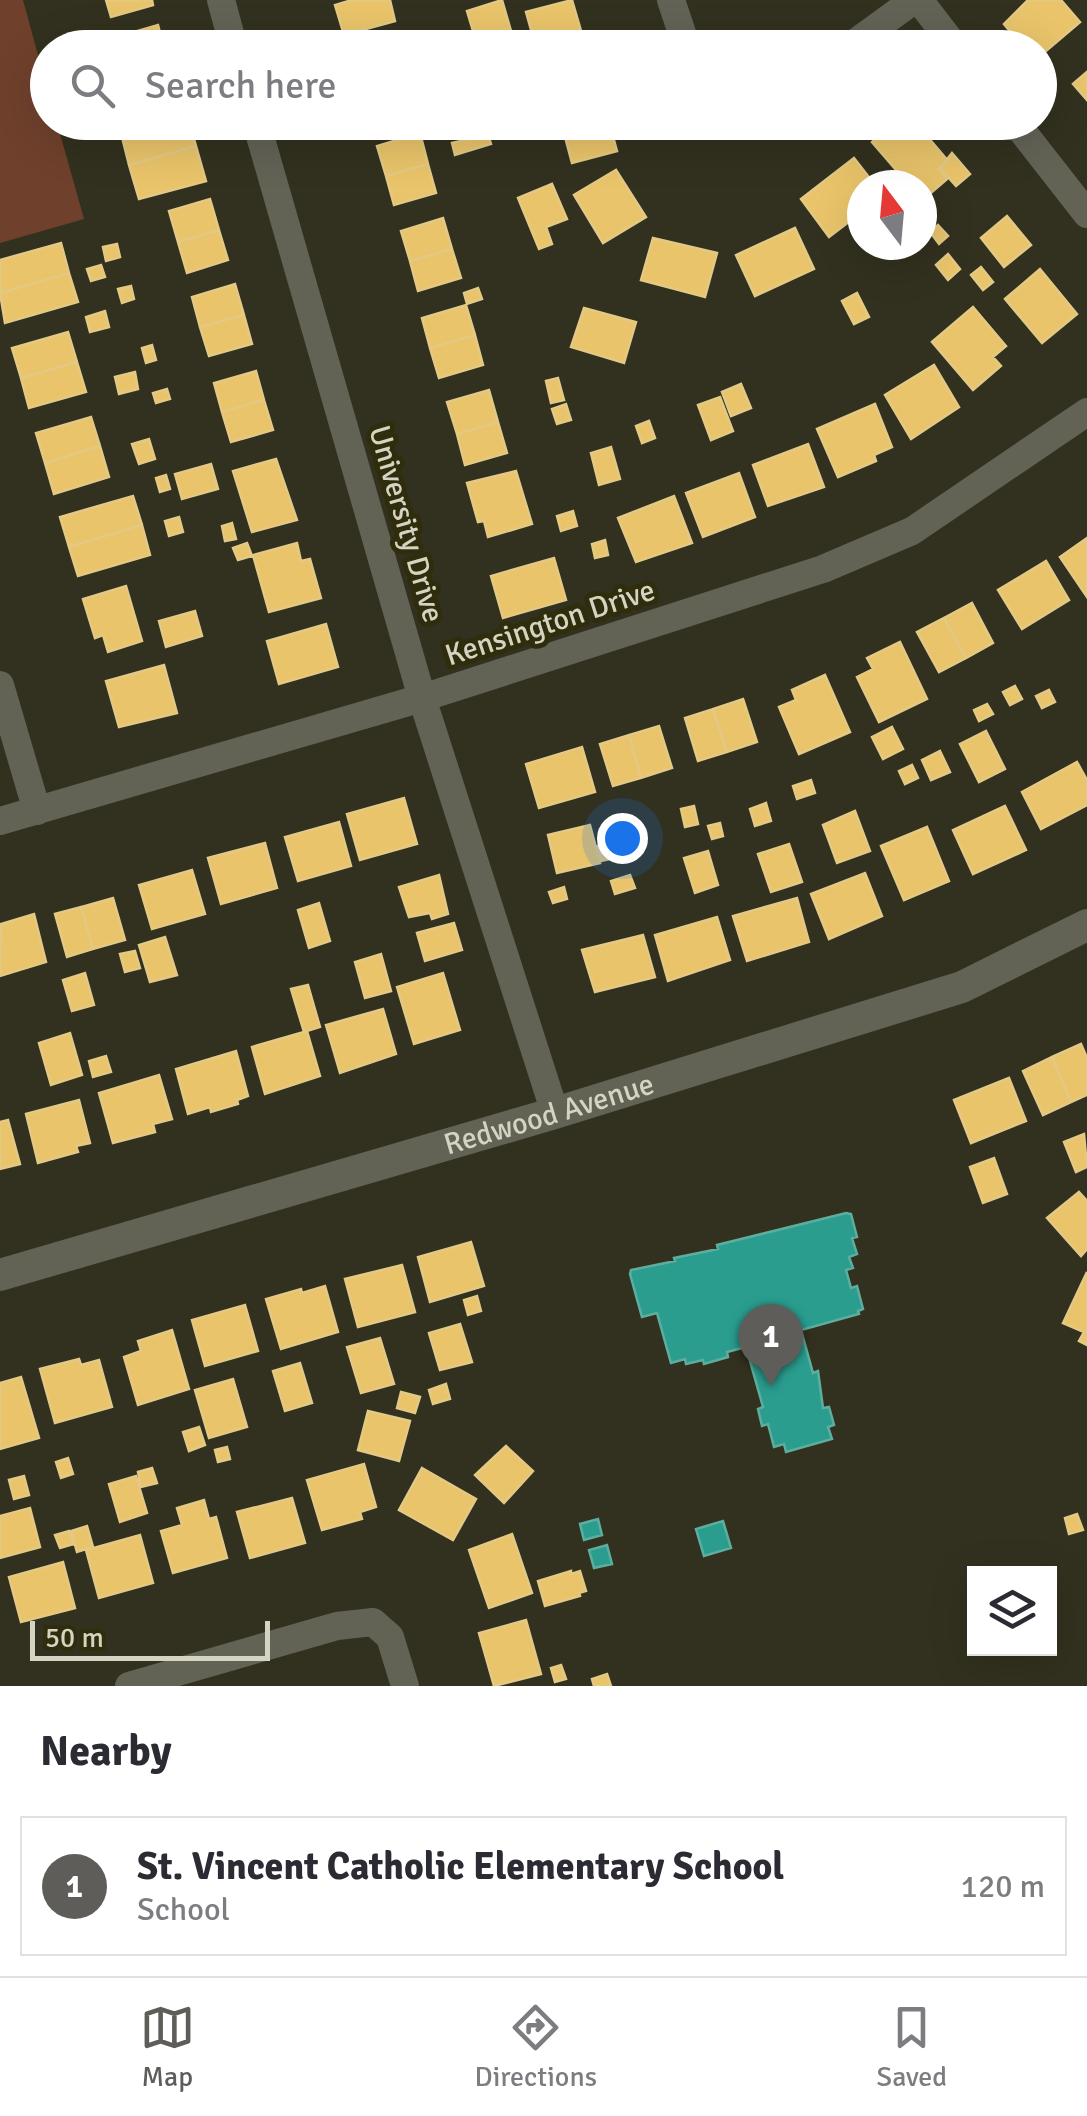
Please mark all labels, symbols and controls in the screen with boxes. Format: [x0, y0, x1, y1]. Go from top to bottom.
search box [30, 30, 1057, 140]
icon: search [65, 58, 120, 113]
text: Search here [145, 62, 337, 109]
north arrow [847, 170, 937, 260]
street label: University Drive [360, 421, 452, 627]
street label: Kensington Drive [441, 572, 659, 674]
your location [597, 813, 648, 864]
street label: Redwood Avenue [440, 1065, 658, 1163]
pin: 1 [738, 1304, 804, 1386]
map controls [967, 1566, 1057, 1656]
button: layers [967, 1566, 1057, 1656]
scale bar [30, 1616, 270, 1660]
text: 50 m [45, 1621, 104, 1655]
text: Nearby [40, 1726, 172, 1777]
text: St. Vincent Catholic Elementary School [137, 1843, 784, 1890]
text: 1 [66, 1867, 83, 1906]
text: 120 m [961, 1867, 1045, 1906]
text: School [137, 1890, 230, 1929]
tab: Map [140, 2000, 195, 2094]
tab: Directions [475, 2000, 597, 2094]
tab: Saved [877, 2000, 947, 2094]

